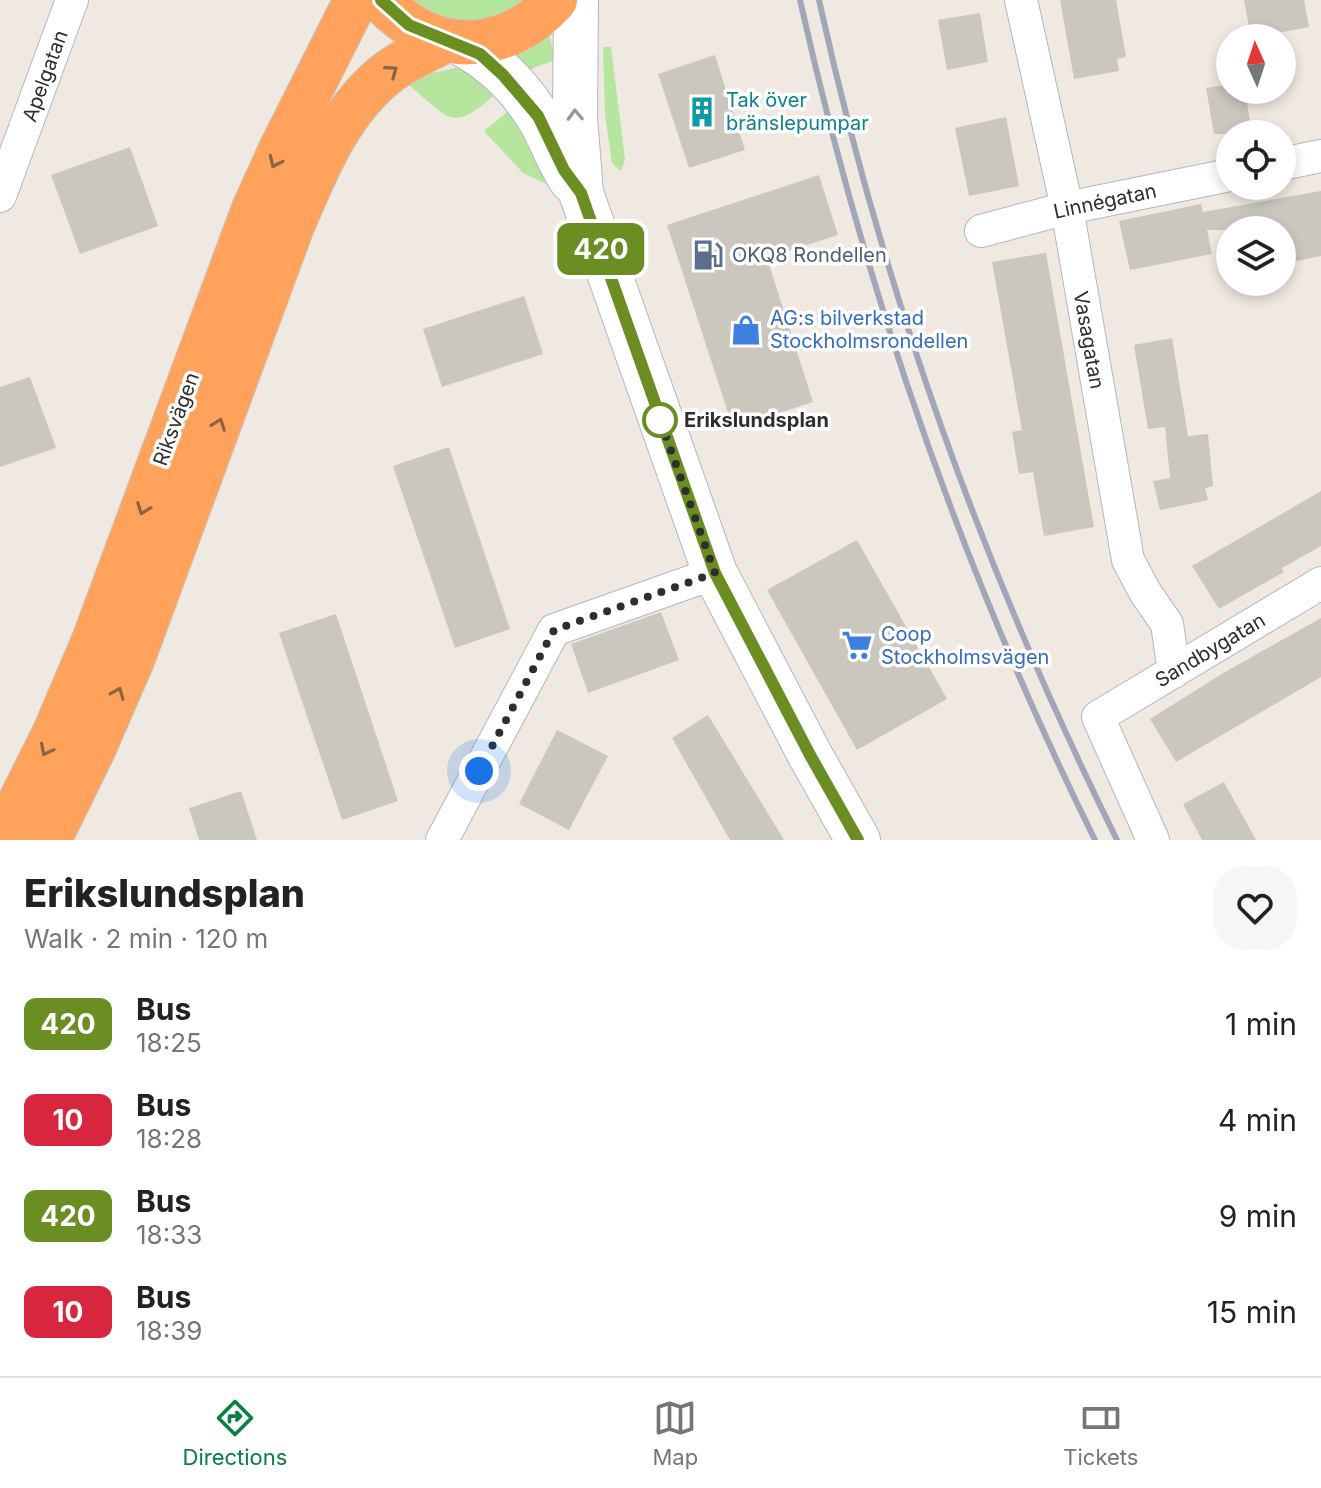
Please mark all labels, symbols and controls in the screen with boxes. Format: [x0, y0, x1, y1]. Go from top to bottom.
north arrow [1216, 24, 1296, 104]
map controls [1216, 24, 1296, 296]
street label: Apelgatan [17, 27, 73, 125]
one-way arrow [384, 66, 398, 81]
place label: Tak över bränslepumpar [726, 88, 869, 135]
building icon: Tak över bränslepumpar [685, 95, 719, 129]
one-way arrow [567, 108, 584, 121]
button: locate [1216, 120, 1296, 200]
one-way arrow [269, 153, 285, 168]
street label: Linnégatan [1051, 178, 1159, 224]
button: layers [1216, 216, 1296, 296]
line badge: 420 [555, 223, 647, 275]
text: 420 [573, 232, 629, 266]
fuel station icon: OKQ8 Rondellen [691, 238, 725, 272]
place label: OKQ8 Rondellen [732, 243, 887, 267]
street label: Vasagatan [1069, 289, 1109, 391]
place label: AG:s bilverkstad Stockholmsrondellen [770, 306, 968, 353]
shop icon: AG:s bilverkstad Stockholmsrondellen [729, 313, 763, 347]
street label: Riksvägen [148, 369, 204, 469]
marker: Erikslundsplan [643, 403, 677, 437]
place label: Erikslundsplan [684, 408, 829, 432]
one-way arrow [210, 418, 226, 432]
one-way arrow [136, 502, 153, 516]
street label: Sandbygatan [1151, 608, 1269, 692]
place label: Coop Stockholmsvägen [881, 622, 1049, 669]
supermarket icon: Coop Stockholmsvägen [840, 628, 874, 662]
one-way arrow [108, 687, 124, 701]
one-way arrow [40, 742, 56, 757]
your location [459, 751, 499, 791]
button: heart [1213, 866, 1297, 950]
text: Erikslundsplan [24, 870, 305, 916]
text: Walk · 2 min · 120 m [24, 923, 268, 954]
text: Bus [136, 991, 191, 1027]
text: 1 min [1225, 1006, 1297, 1042]
text: 420 [40, 1007, 96, 1041]
text: 18:25 [136, 1027, 202, 1058]
text: Bus [136, 1087, 191, 1123]
text: 4 min [1218, 1102, 1297, 1138]
text: 10 [53, 1103, 83, 1137]
text: 18:28 [136, 1123, 202, 1154]
text: Bus [136, 1183, 191, 1219]
text: 9 min [1219, 1198, 1297, 1234]
text: 420 [40, 1199, 96, 1233]
text: 18:33 [136, 1219, 202, 1250]
text: Bus [136, 1279, 191, 1315]
text: 15 min [1207, 1294, 1297, 1330]
text: 10 [53, 1295, 83, 1329]
text: 18:39 [136, 1315, 202, 1346]
tab: Directions [183, 1396, 287, 1470]
tab: Map [653, 1396, 698, 1470]
tab: Tickets [1063, 1396, 1138, 1470]

